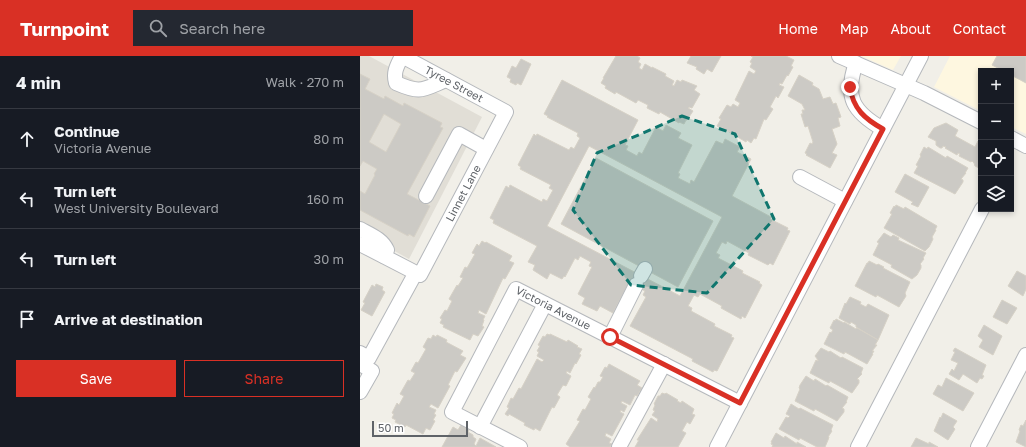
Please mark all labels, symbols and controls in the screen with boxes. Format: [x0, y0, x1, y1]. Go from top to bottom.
search box [133, 10, 413, 46]
text: Turnpoint [20, 17, 109, 40]
icon: search [147, 17, 169, 39]
text: Search here [179, 19, 265, 37]
text: Home [778, 20, 818, 37]
text: Map [840, 20, 868, 37]
text: About [890, 20, 931, 37]
text: Contact [953, 20, 1006, 37]
street label: Tyree Street [423, 63, 486, 104]
map controls [978, 68, 1014, 212]
button: + [978, 68, 1014, 104]
text: 4 min [16, 72, 61, 93]
text: Walk · 270 m [266, 74, 344, 90]
route end [841, 78, 859, 96]
button: − [978, 104, 1014, 140]
text: Continue [54, 122, 120, 140]
icon: ahead [16, 128, 38, 150]
text: 80 m [313, 131, 344, 147]
text: Victoria Avenue [54, 140, 151, 156]
button: locate [978, 140, 1014, 176]
street label: Linnet Lane [442, 163, 483, 223]
button: layers [978, 176, 1014, 212]
text: Turn left [54, 182, 116, 200]
icon: left [16, 188, 38, 210]
text: 160 m [307, 191, 344, 207]
text: West University Boulevard [54, 200, 219, 216]
icon: left [16, 248, 38, 270]
text: Turn left [54, 250, 116, 268]
text: 30 m [314, 251, 344, 267]
street label: Victoria Avenue [514, 283, 593, 332]
icon: arrive [16, 308, 38, 330]
text: Arrive at destination [54, 310, 203, 328]
route start [601, 328, 619, 346]
button: Save [16, 360, 176, 397]
button: Share [184, 360, 344, 397]
scale bar [372, 419, 468, 438]
text: 50 m [378, 421, 404, 434]

